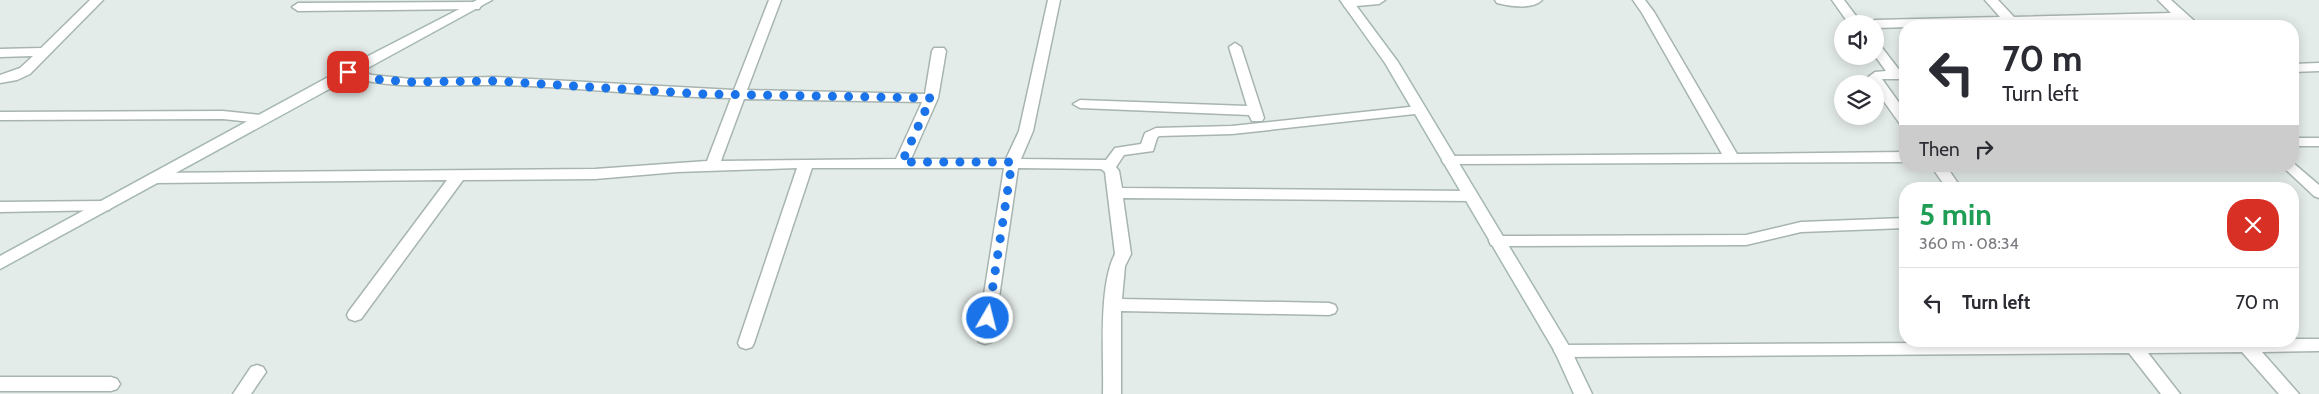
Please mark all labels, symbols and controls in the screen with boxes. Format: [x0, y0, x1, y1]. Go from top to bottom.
map controls [1834, 15, 1884, 125]
button: sound [1834, 15, 1884, 65]
text: 70 m [2002, 37, 2083, 80]
icon: left [1919, 40, 1984, 105]
pin [327, 51, 369, 93]
icon: arrive [334, 58, 362, 86]
button: layers [1834, 75, 1884, 125]
text: Turn left [2002, 80, 2079, 107]
icon: right [1970, 135, 1998, 163]
text: Then [1919, 138, 1960, 161]
text: 5 min [1919, 196, 1992, 233]
button: close [2227, 199, 2279, 251]
text: 360 m · 08:34 [1919, 234, 2019, 253]
icon: left [1919, 289, 1947, 317]
position arrow [961, 291, 1013, 343]
text: Turn left [1962, 291, 2030, 314]
text: 70 m [2235, 291, 2279, 314]

